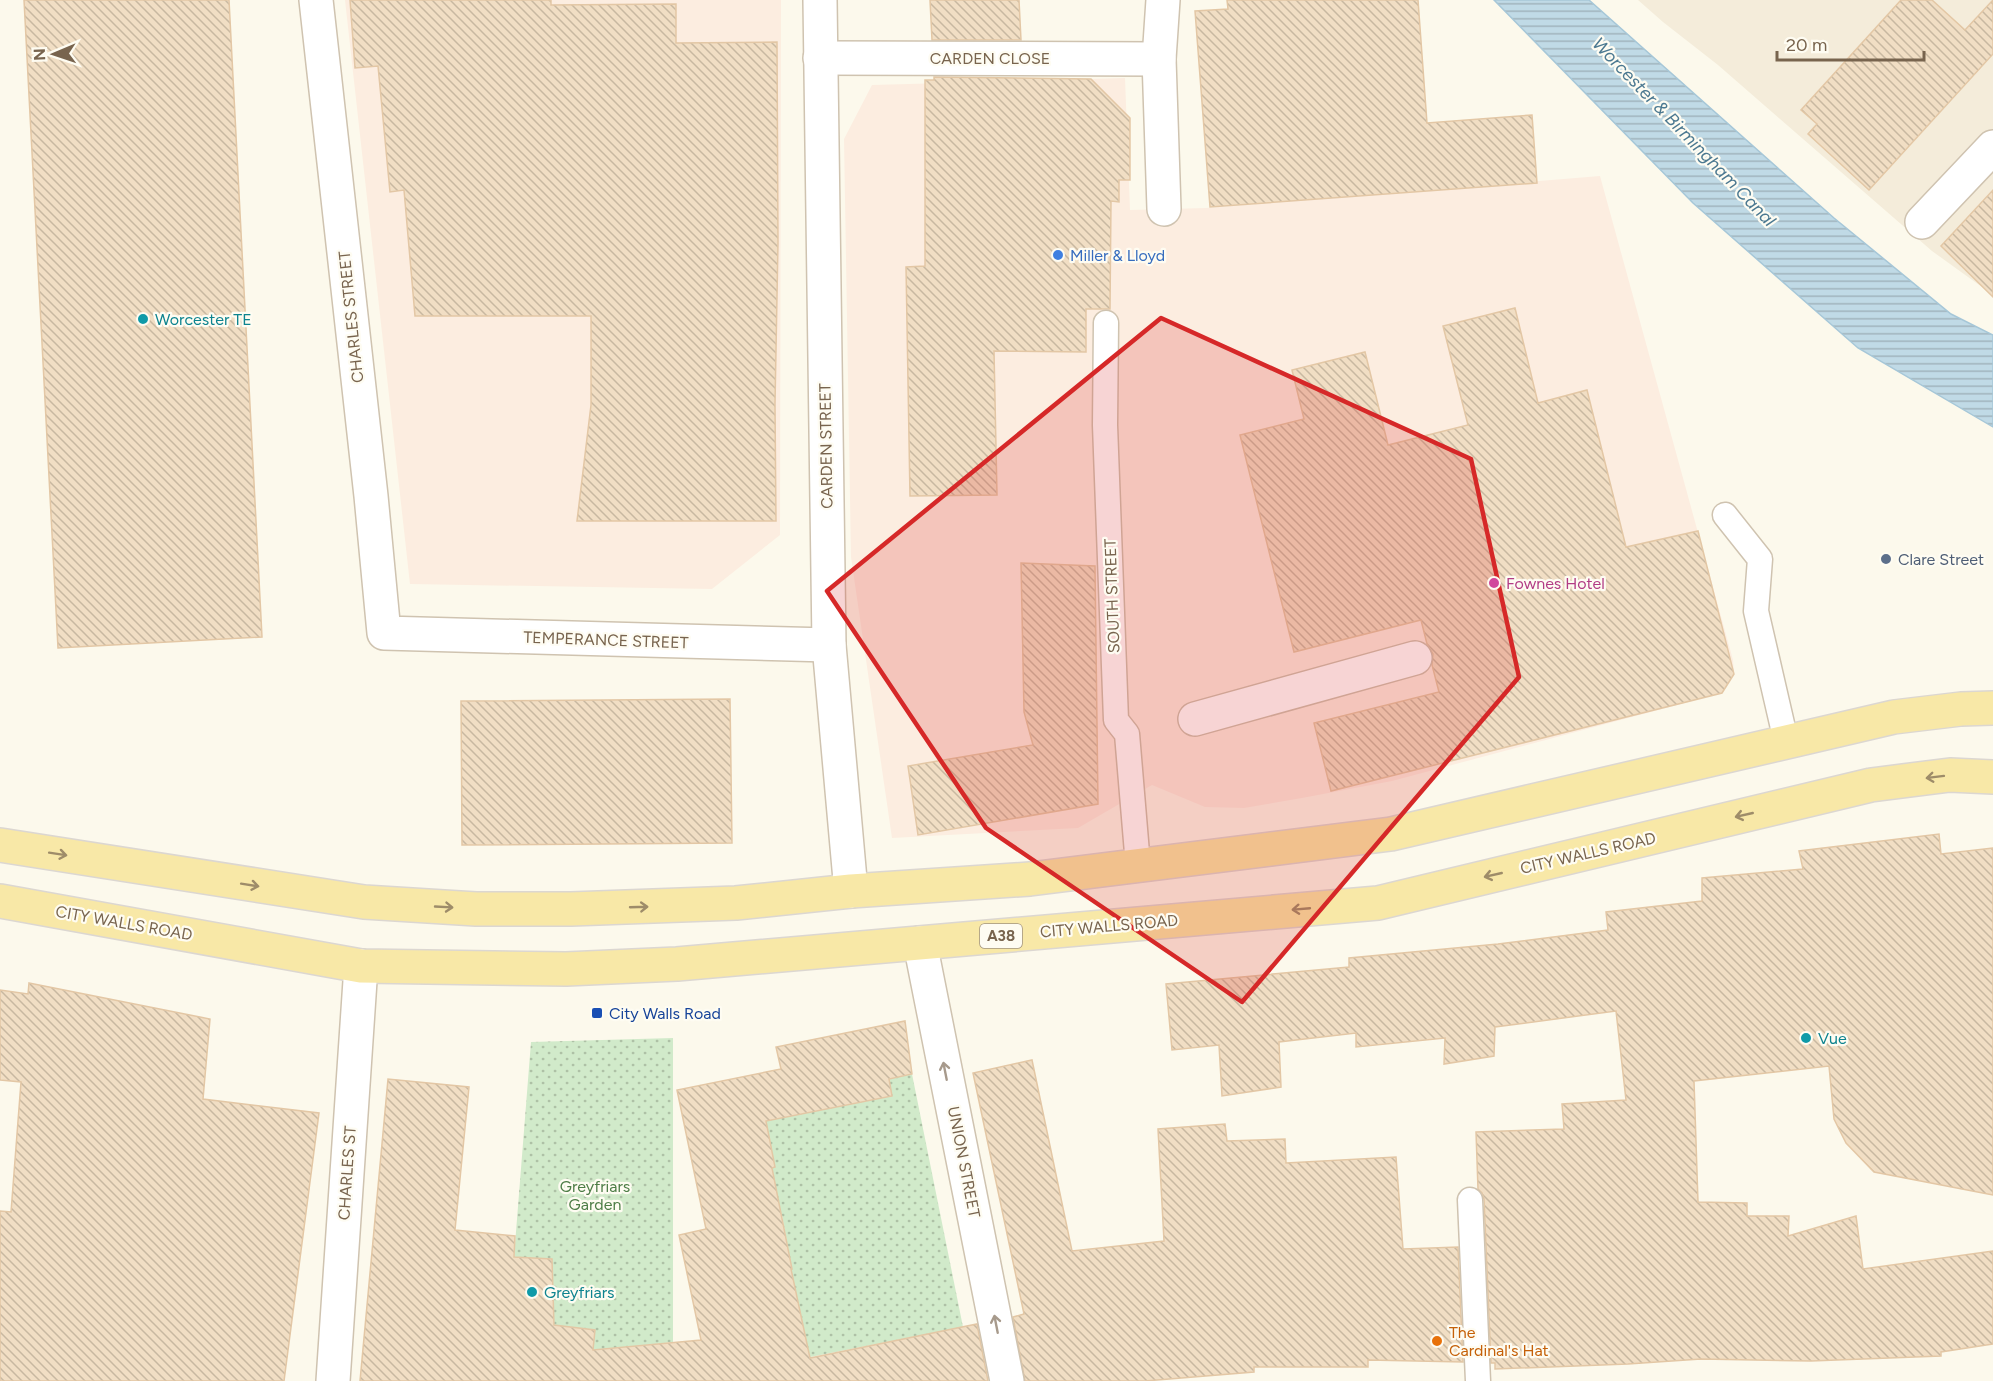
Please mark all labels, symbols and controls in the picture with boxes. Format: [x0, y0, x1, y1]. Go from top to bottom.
north arrow [24, 24, 84, 84]
scale bar [1777, 24, 1924, 62]
water label: Worcester & Birmingham Canal [1588, 33, 1781, 232]
text: 20 m [1786, 34, 1827, 56]
text: N [30, 48, 49, 61]
street label: CARDEN CLOSE [930, 49, 1050, 68]
place label: Miller & Lloyd [1070, 246, 1165, 265]
marker: Miller & Lloyd [1051, 248, 1065, 262]
street label: CHARLES STREET [335, 250, 367, 384]
place label: Worcester TE [155, 310, 252, 329]
marker: Worcester TE [136, 312, 150, 326]
street label: CARDEN STREET [815, 383, 837, 509]
street label: SOUTH STREET [1100, 538, 1123, 654]
place label: Clare Street [1898, 550, 1984, 569]
marker: Clare Street [1879, 552, 1893, 566]
place label: Fownes Hotel [1506, 574, 1605, 593]
marker: Fownes Hotel [1487, 576, 1501, 590]
street label: TEMPERANCE STREET [523, 628, 689, 652]
one-way arrow [1925, 771, 1945, 782]
one-way arrow [1735, 810, 1754, 822]
street label: CITY WALLS ROAD [1518, 828, 1658, 878]
one-way arrow [47, 849, 67, 860]
one-way arrow [1484, 870, 1503, 882]
one-way arrow [240, 879, 260, 890]
one-way arrow [433, 901, 453, 912]
one-way arrow [628, 901, 648, 912]
street label: CITY WALLS ROAD [54, 902, 194, 944]
one-way arrow [1292, 904, 1312, 915]
street label: CITY WALLS ROAD [1039, 910, 1179, 942]
road number: A38 [980, 924, 1022, 948]
place label: City Walls Road [609, 1004, 721, 1023]
marker: City Walls Road [590, 1006, 604, 1020]
place label: Vue [1818, 1029, 1847, 1048]
marker: Vue [1799, 1031, 1813, 1045]
one-way arrow [939, 1061, 951, 1080]
street label: UNION STREET [944, 1105, 984, 1220]
street label: CHARLES ST [334, 1125, 360, 1221]
park label: Greyfriars Garden [560, 1177, 630, 1214]
place label: Greyfriars [544, 1283, 615, 1302]
marker: Greyfriars [525, 1285, 539, 1299]
one-way arrow [990, 1314, 1001, 1334]
place label: The Cardinal's Hat [1449, 1323, 1549, 1360]
marker: The Cardinal's Hat [1430, 1334, 1444, 1348]

